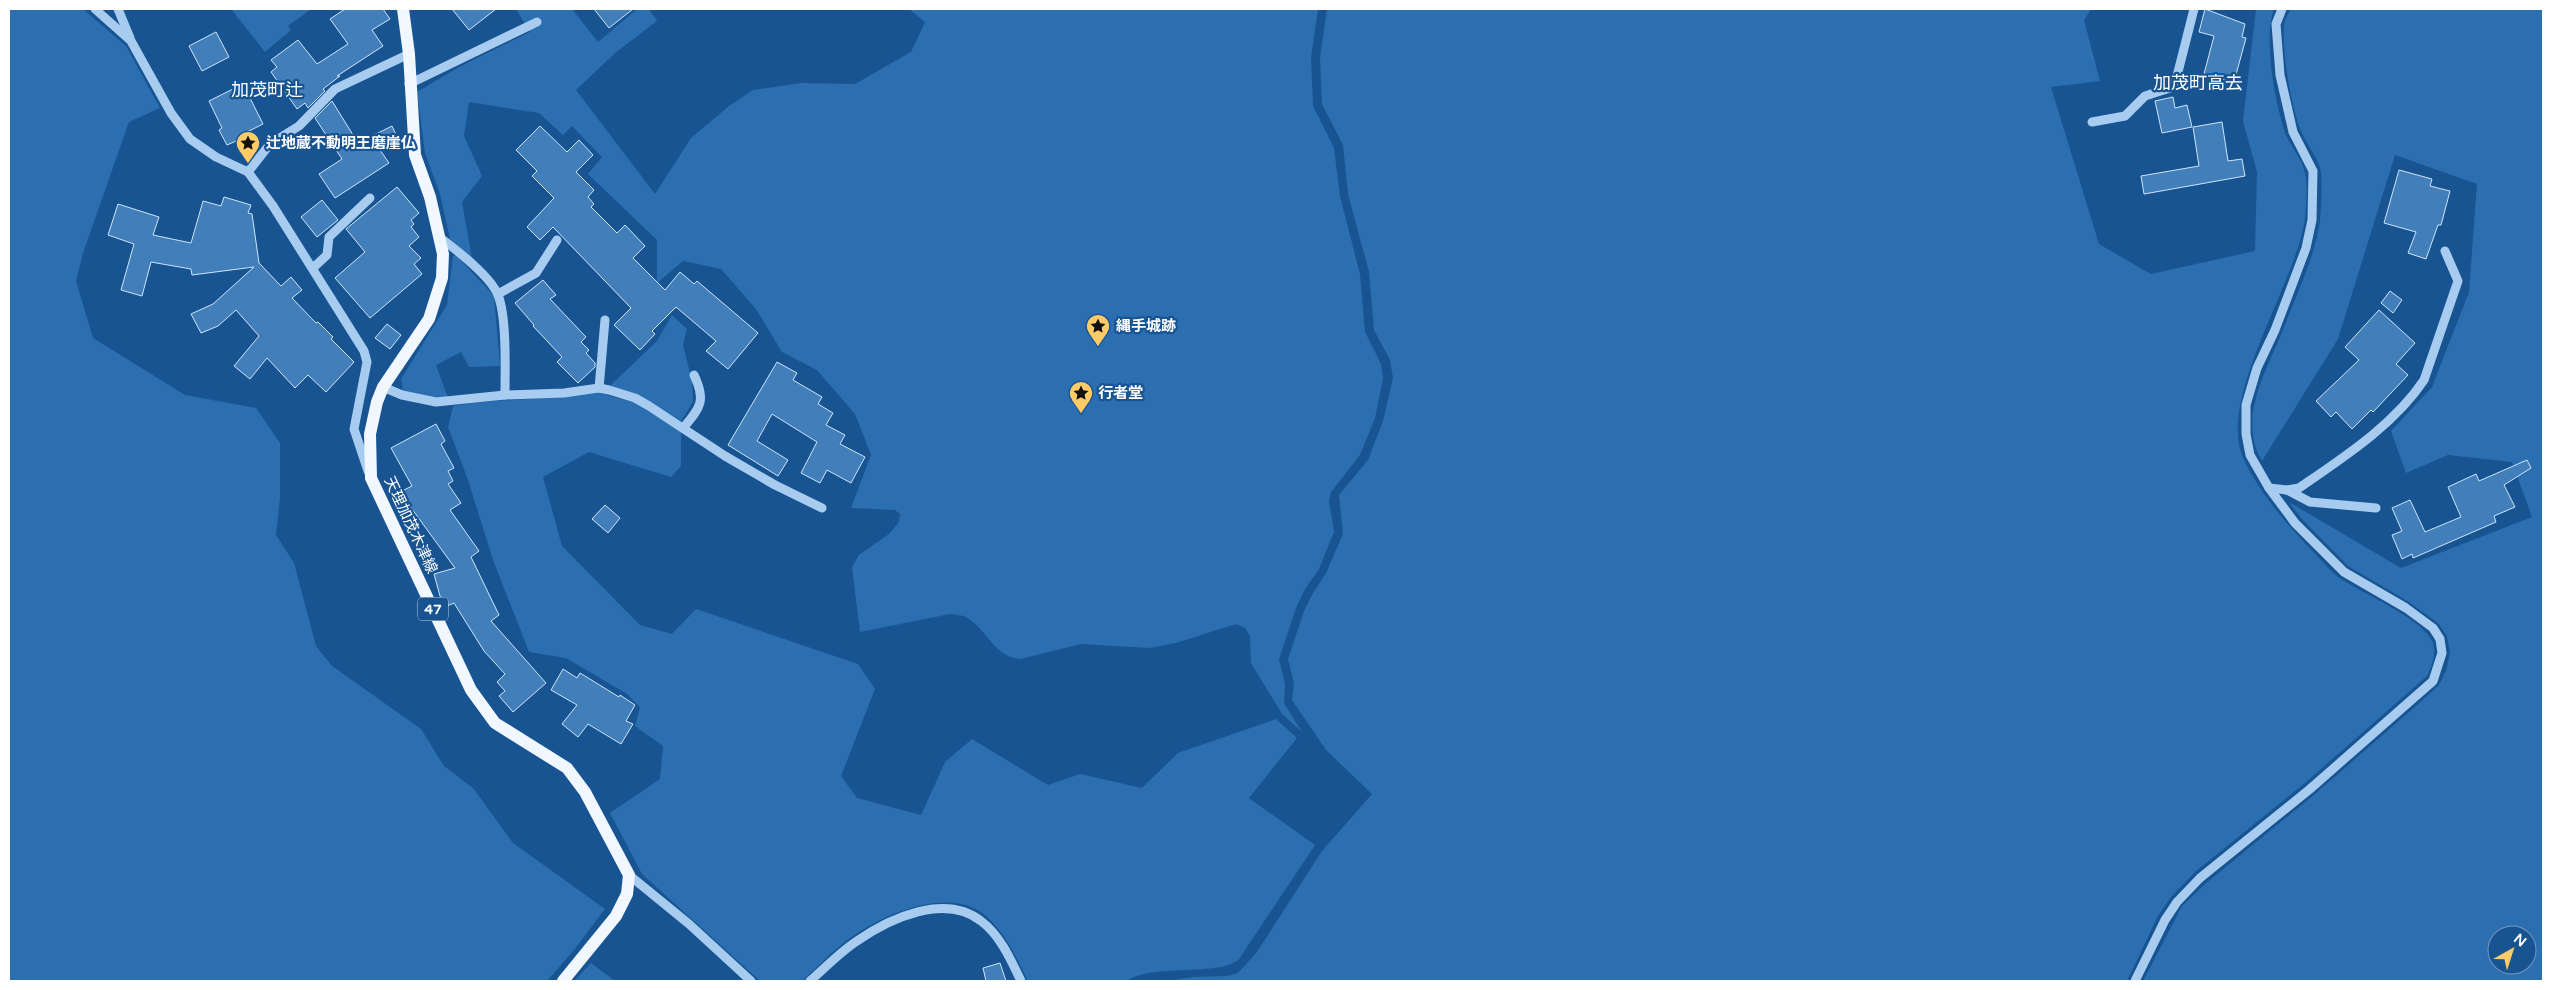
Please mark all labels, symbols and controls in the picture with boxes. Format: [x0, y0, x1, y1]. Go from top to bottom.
district label: 加茂町高去 [2153, 72, 2243, 94]
district label: 加茂町辻 [231, 79, 303, 101]
place icon: 辻地蔵不動明王磨崖仏 [235, 130, 261, 164]
place label: 辻地蔵不動明王磨崖仏 [266, 134, 416, 152]
place icon: 縄手城跡 [1085, 313, 1111, 347]
place label: 縄手城跡 [1116, 317, 1176, 335]
place icon: 行者堂 [1068, 380, 1094, 414]
place label: 行者堂 [1098, 384, 1143, 402]
street label: 天理加茂木津線 [381, 474, 441, 576]
road number: 47 [418, 598, 448, 620]
north arrow [2487, 925, 2537, 975]
text: N [2510, 930, 2530, 950]

